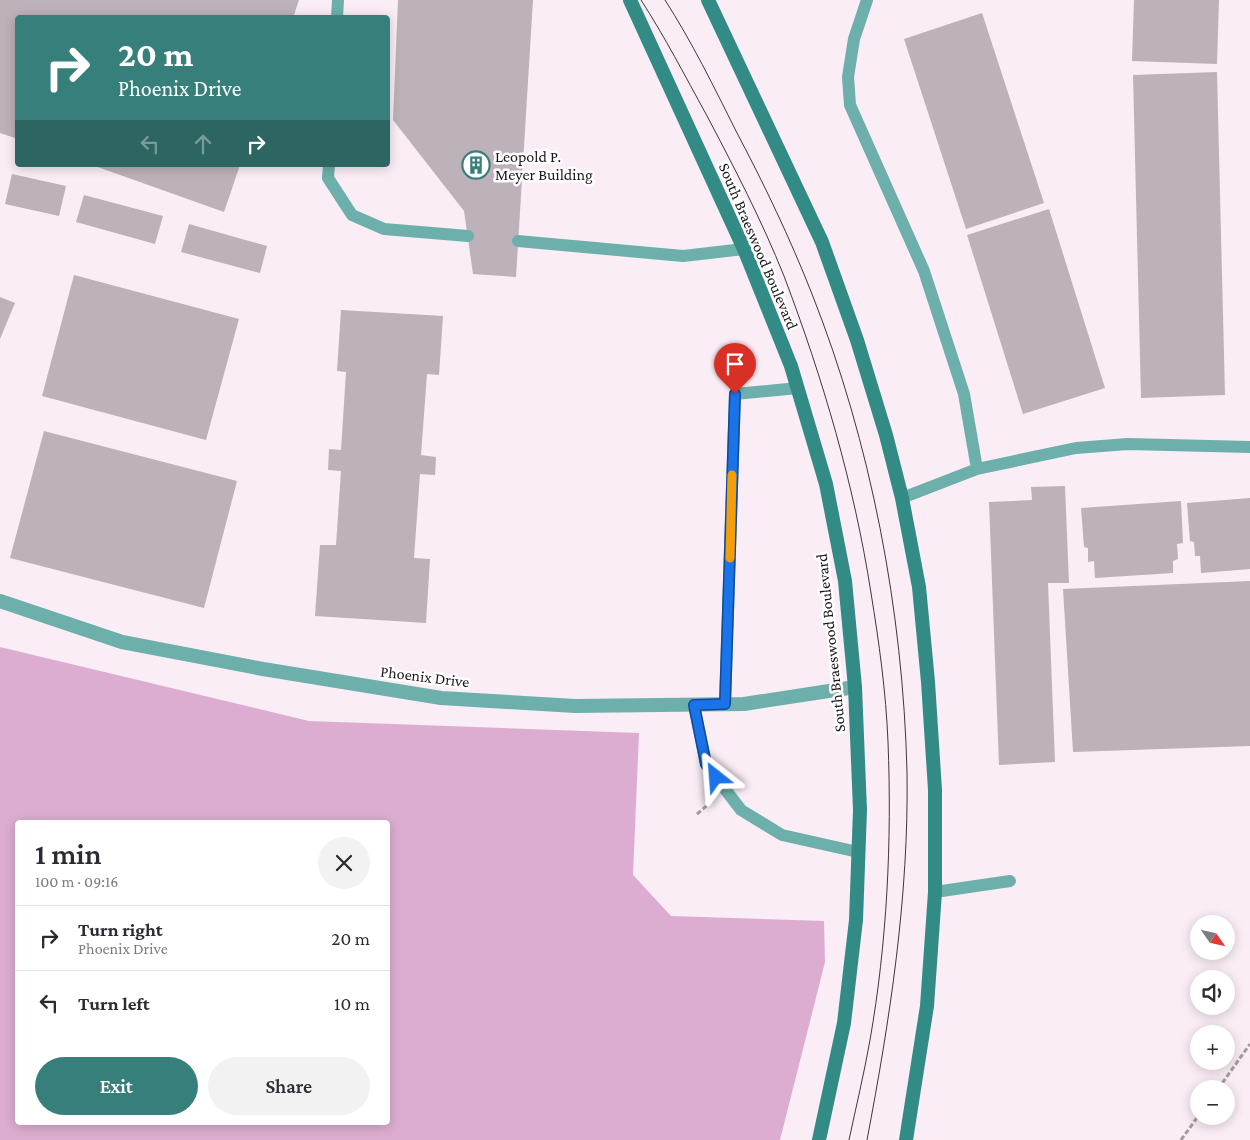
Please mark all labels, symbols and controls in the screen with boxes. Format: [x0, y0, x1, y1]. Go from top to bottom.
icon: right [35, 35, 100, 100]
text: 20 m [118, 35, 193, 74]
text: Phoenix Drive [118, 76, 241, 101]
icon: left [136, 130, 164, 158]
icon: ahead [189, 130, 217, 158]
icon: right [242, 130, 270, 158]
place label: Leopold P. Meyer Building [495, 148, 593, 184]
building icon: Leopold P. Meyer Building [461, 150, 491, 180]
street label: South Braeswood Boulevard [716, 160, 802, 333]
pin [714, 343, 756, 394]
icon: arrive [721, 350, 749, 378]
street label: South Braeswood Boulevard [813, 552, 848, 733]
street label: Phoenix Drive [379, 663, 470, 690]
position arrow [689, 750, 741, 802]
text: 1 min [35, 837, 102, 870]
button: close [318, 837, 370, 889]
text: 100 m · 09:16 [35, 873, 118, 890]
north arrow [1190, 915, 1235, 960]
map controls [1190, 915, 1235, 1125]
text: Turn right [78, 919, 163, 940]
icon: right [35, 924, 63, 952]
text: 20 m [331, 928, 370, 949]
text: Phoenix Drive [78, 940, 168, 957]
button: sound [1190, 970, 1235, 1015]
icon: left [35, 989, 63, 1017]
text: Turn left [78, 993, 150, 1014]
text: 10 m [334, 993, 370, 1014]
button: + [1190, 1025, 1235, 1070]
button: Exit [35, 1057, 198, 1115]
button: Share [208, 1057, 370, 1115]
button: − [1190, 1080, 1235, 1125]

